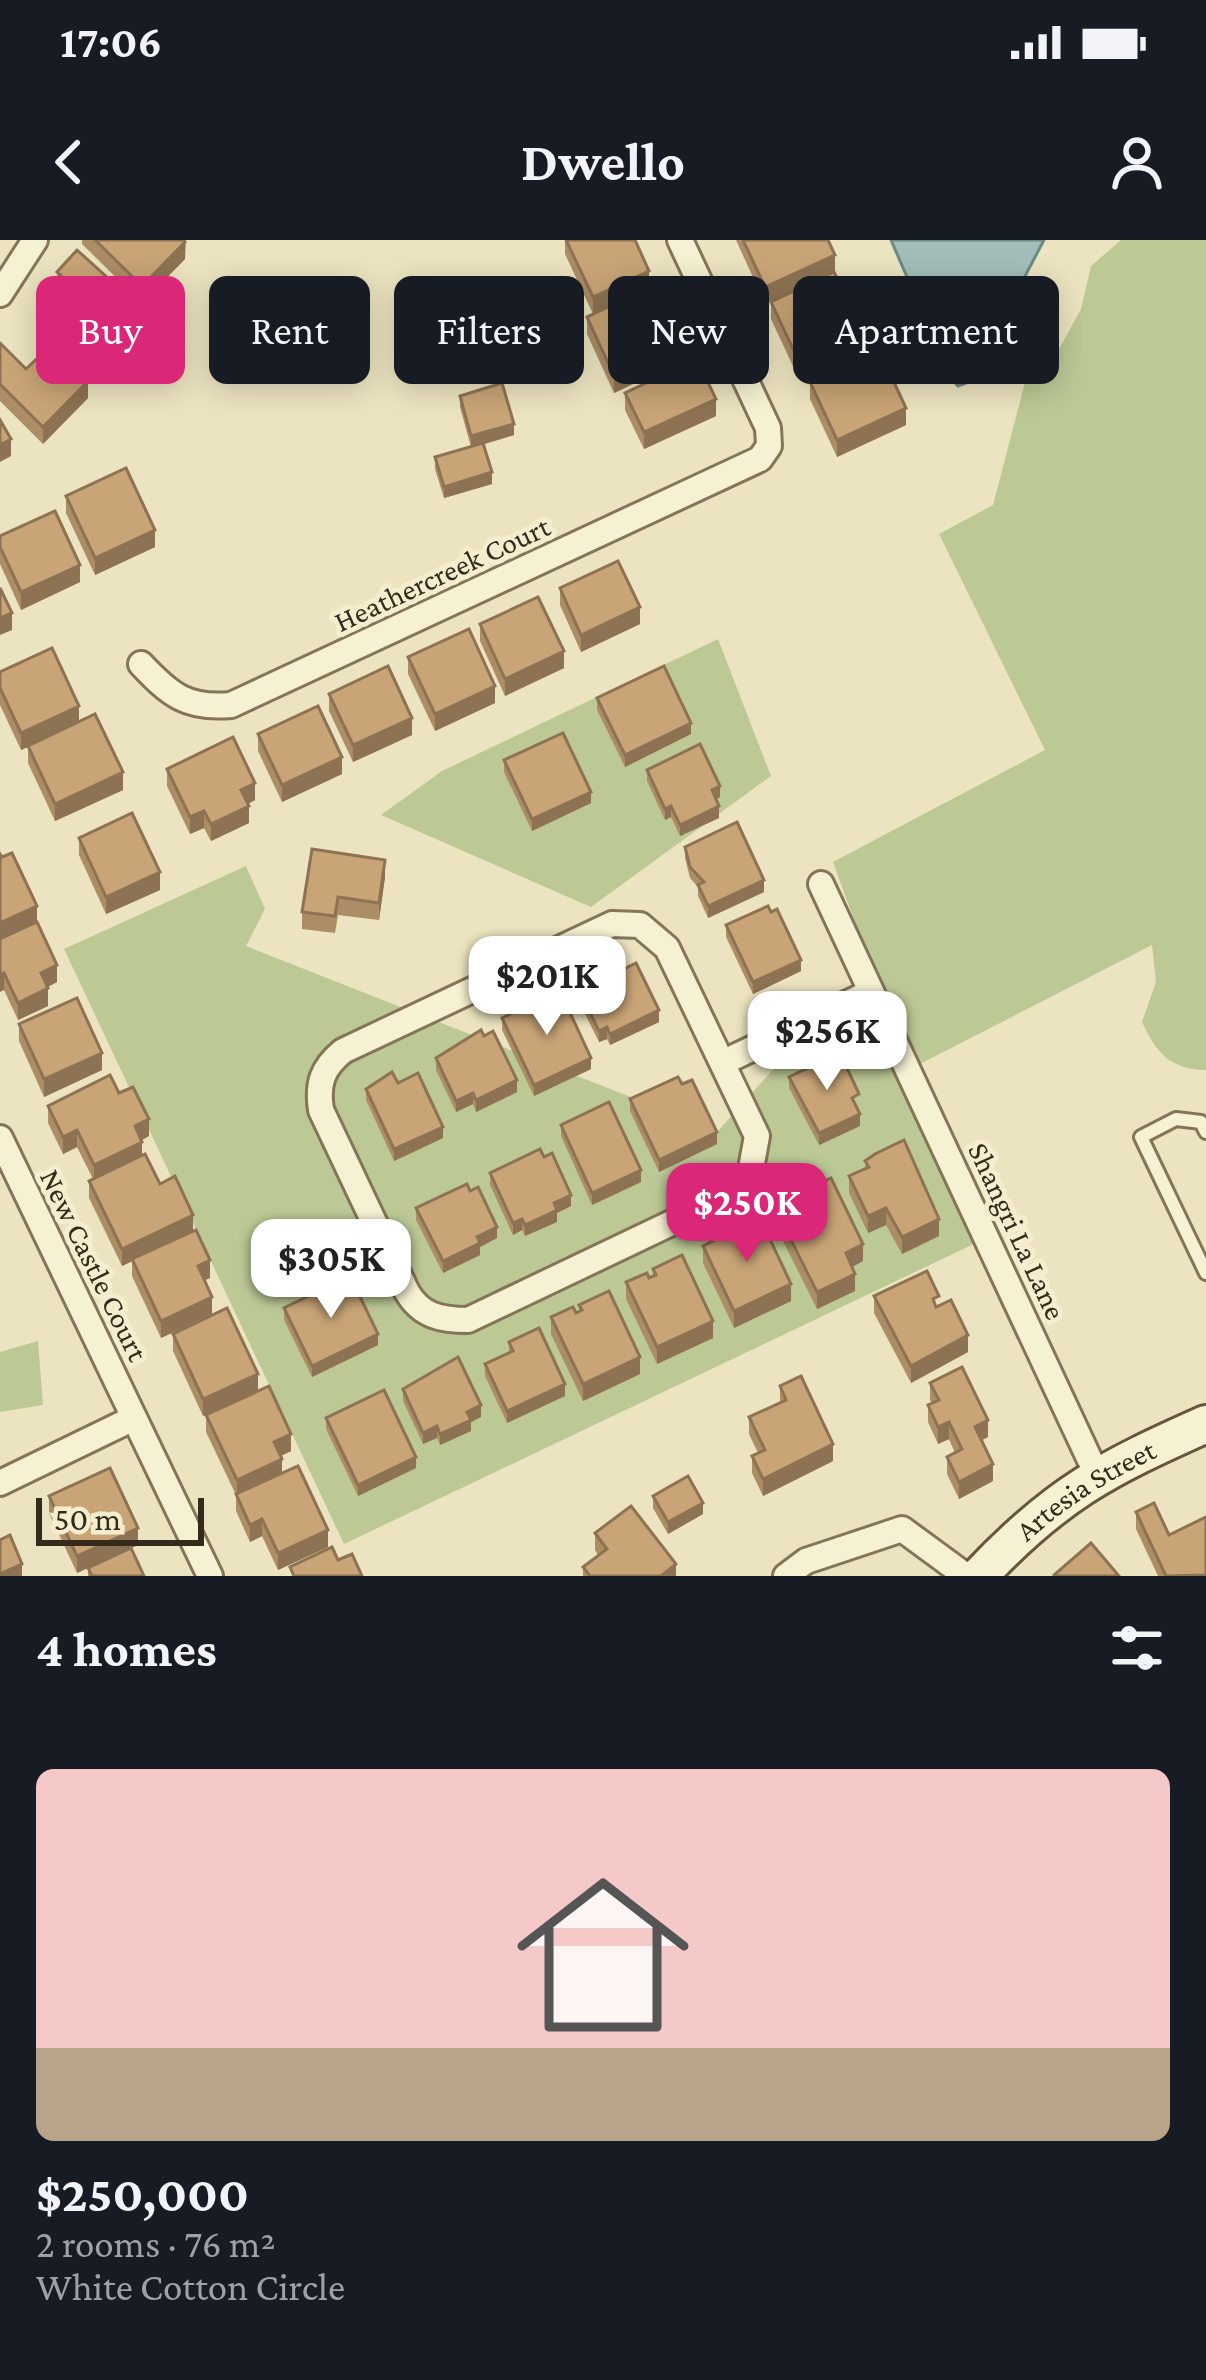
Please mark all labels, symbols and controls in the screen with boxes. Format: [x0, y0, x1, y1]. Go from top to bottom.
text: 17:06 [60, 17, 162, 67]
icon: back [36, 129, 102, 195]
icon: person [1104, 129, 1170, 195]
text: Dwello [521, 132, 685, 192]
chip: Buy [36, 276, 185, 384]
chip: Rent [209, 276, 370, 384]
chip: Filters [394, 276, 584, 384]
chip: New [608, 276, 769, 384]
chip: Apartment [793, 276, 1059, 384]
street label: Heathercreek Court [329, 509, 556, 638]
pin: $201K [463, 936, 631, 1038]
text: $201K [496, 953, 598, 996]
pin: $256K [743, 991, 911, 1093]
text: $256K [775, 1008, 879, 1051]
street label: Shangri La Lane [961, 1137, 1073, 1325]
pin: $250K [663, 1163, 831, 1265]
street label: New Castle Court [34, 1164, 156, 1367]
text: $250K [693, 1180, 801, 1223]
pin: $305K [247, 1219, 415, 1321]
text: $305K [278, 1236, 384, 1279]
street label: Artesia Street [1009, 1432, 1161, 1547]
scale bar [36, 1492, 204, 1545]
text: 50 m [54, 1500, 121, 1537]
icon: filters [1104, 1615, 1170, 1681]
text: 4 homes [36, 1620, 217, 1677]
icon: home [495, 1847, 711, 2063]
text: $250,000 [36, 2165, 249, 2222]
text: 2 rooms · 76 m² [36, 2222, 276, 2265]
text: White Cotton Circle [36, 2265, 345, 2308]

